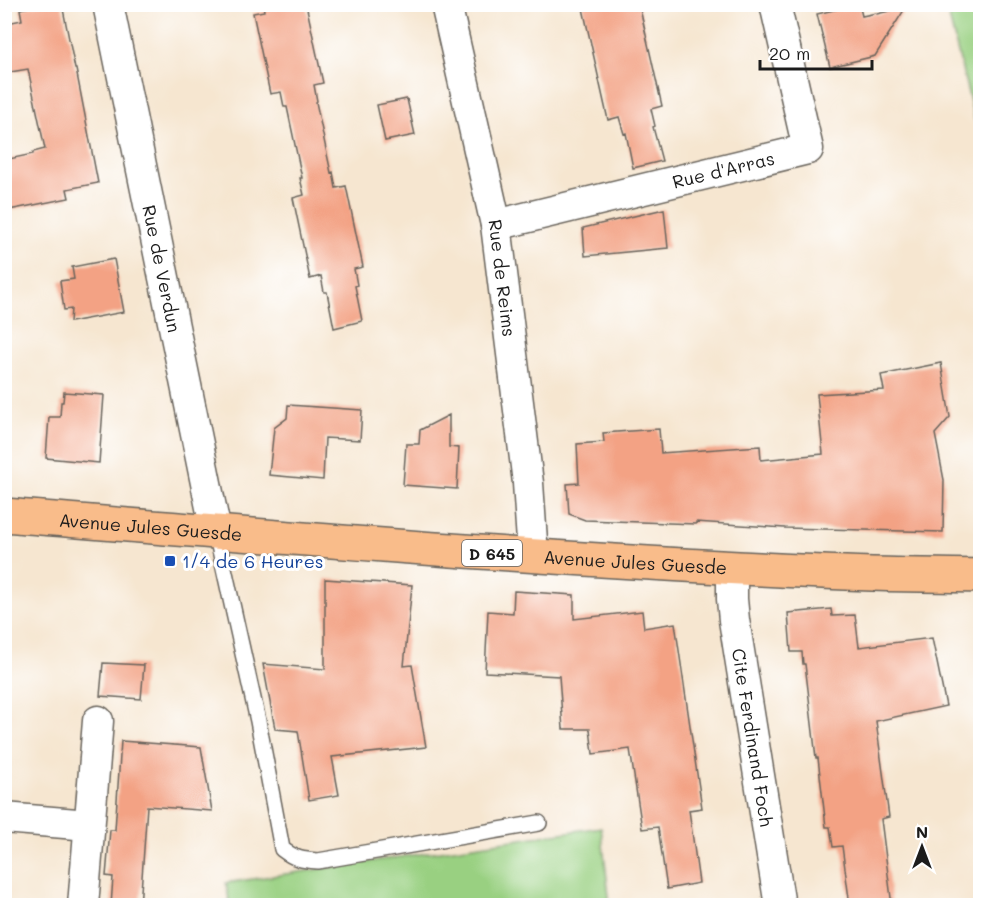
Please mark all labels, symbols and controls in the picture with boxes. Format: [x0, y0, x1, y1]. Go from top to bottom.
scale bar [760, 33, 872, 71]
text: 20 m [769, 41, 810, 65]
street label: Rue d'Arras [670, 146, 777, 194]
street label: Rue de Verdun [137, 203, 187, 334]
street label: Rue de Reims [483, 218, 522, 338]
street label: Avenue Jules Guesde [58, 507, 243, 546]
road number: D 645 [462, 540, 522, 566]
street label: Avenue Jules Guesde [543, 544, 728, 579]
place label: 1/4 de 6 Heures [182, 549, 324, 573]
marker: 1/4 de 6 Heures [163, 554, 177, 568]
street label: Cite Ferdinand Foch [727, 646, 779, 828]
north arrow [892, 817, 952, 877]
text: N [916, 821, 928, 842]

